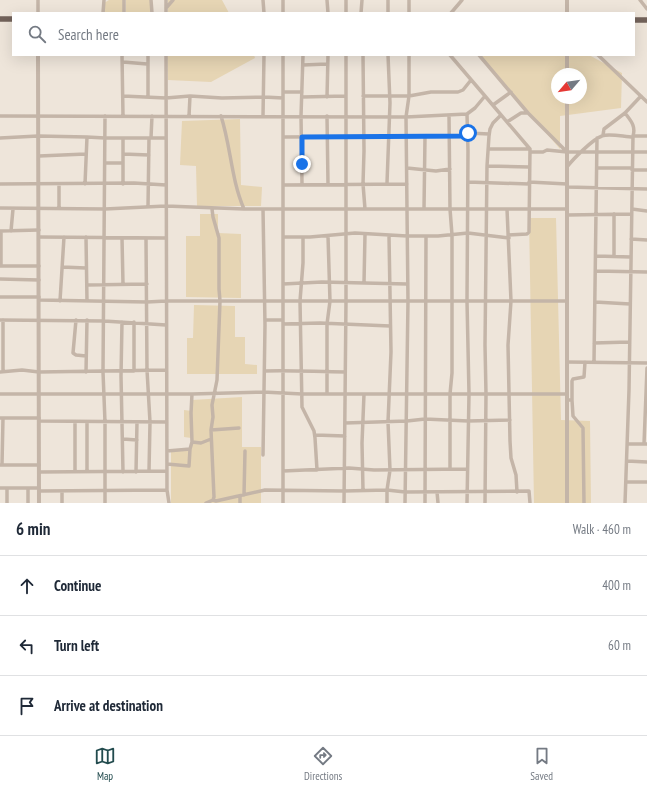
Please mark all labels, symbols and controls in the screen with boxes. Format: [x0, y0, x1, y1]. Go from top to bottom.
search box [12, 12, 635, 56]
icon: search [26, 23, 48, 45]
text: Search here [58, 25, 119, 44]
north arrow [551, 68, 587, 104]
route start [459, 124, 477, 142]
route end [293, 155, 311, 173]
text: 6 min [16, 518, 50, 540]
text: Walk · 460 m [573, 521, 631, 538]
icon: ahead [16, 575, 38, 597]
text: Continue [54, 576, 101, 595]
text: 400 m [602, 577, 631, 594]
icon: left [16, 635, 38, 657]
text: Turn left [54, 636, 99, 655]
text: 60 m [608, 637, 631, 654]
icon: arrive [16, 695, 38, 717]
text: Arrive at destination [54, 696, 163, 715]
tab: Map [94, 745, 116, 783]
tab: Directions [304, 745, 342, 783]
tab: Saved [530, 745, 553, 783]

